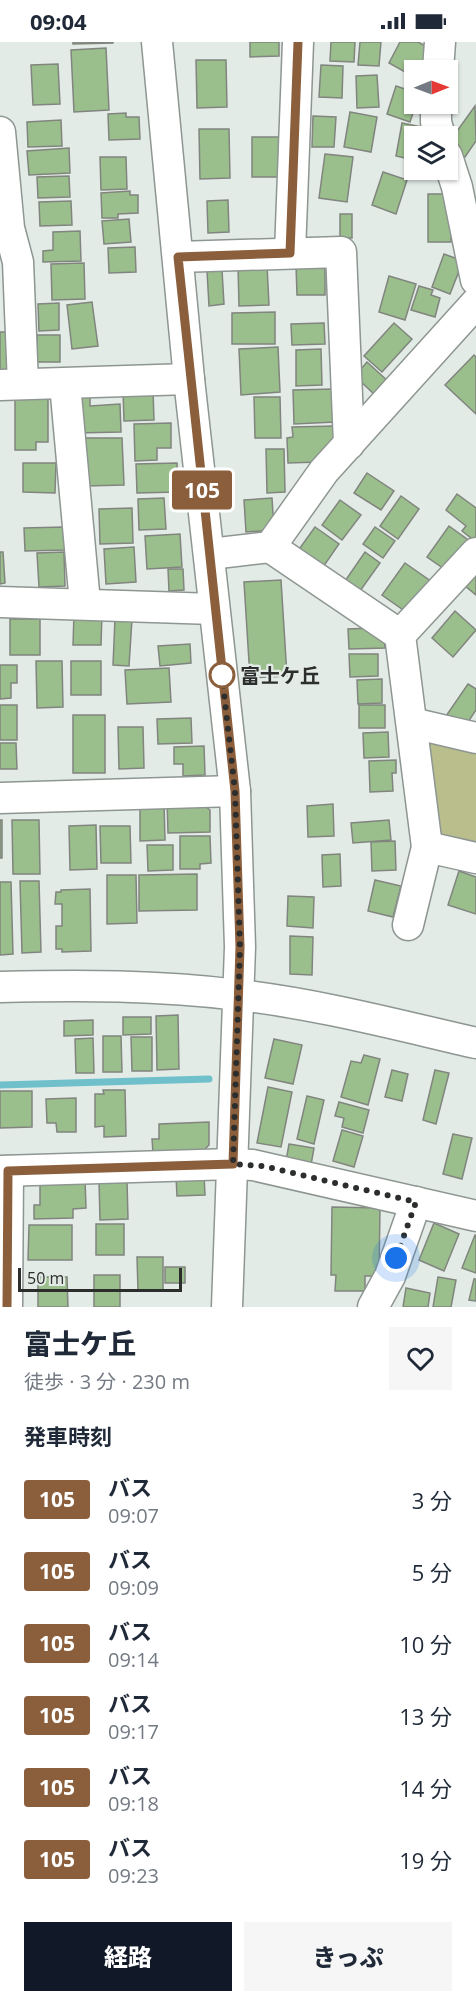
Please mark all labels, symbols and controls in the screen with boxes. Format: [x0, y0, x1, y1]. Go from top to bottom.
text: 09:04 [30, 6, 87, 36]
north arrow [404, 60, 458, 114]
map controls [404, 60, 458, 180]
button: layers [404, 126, 458, 180]
line badge: 105 [168, 470, 236, 510]
text: 105 [184, 476, 220, 504]
marker: 富士ケ丘 [209, 662, 235, 688]
place label: 富士ケ丘 [240, 662, 320, 689]
your location [381, 1243, 411, 1273]
scale bar [18, 1265, 182, 1292]
text: 50 m [27, 1267, 64, 1289]
text: 富士ケ丘 [24, 1324, 136, 1362]
button: heart [389, 1327, 452, 1390]
text: 徒歩 · 3 分 · 230 m [24, 1368, 190, 1395]
text: 発車時刻 [24, 1421, 112, 1451]
text: バス [108, 1472, 152, 1502]
text: 105 [39, 1485, 75, 1513]
text: 3 分 [412, 1485, 452, 1515]
text: 09:07 [108, 1502, 159, 1529]
text: バス [108, 1544, 152, 1574]
text: 105 [39, 1557, 75, 1585]
text: 5 分 [412, 1557, 452, 1587]
text: 09:09 [108, 1574, 159, 1601]
text: バス [108, 1616, 152, 1646]
text: 105 [39, 1629, 75, 1657]
text: 10 分 [399, 1629, 452, 1659]
text: 09:14 [108, 1646, 159, 1673]
text: バス [108, 1688, 152, 1718]
text: 105 [39, 1701, 75, 1729]
text: 13 分 [399, 1701, 452, 1731]
text: 09:17 [108, 1718, 159, 1745]
text: バス [108, 1760, 152, 1790]
text: 105 [39, 1773, 75, 1801]
text: 14 分 [399, 1773, 452, 1803]
text: 09:18 [108, 1790, 159, 1817]
text: バス [108, 1832, 152, 1862]
text: 105 [39, 1845, 75, 1873]
text: 19 分 [399, 1845, 452, 1875]
text: 09:23 [108, 1862, 159, 1889]
button: 経路 [24, 1922, 232, 1991]
button: きっぷ [244, 1922, 452, 1991]

